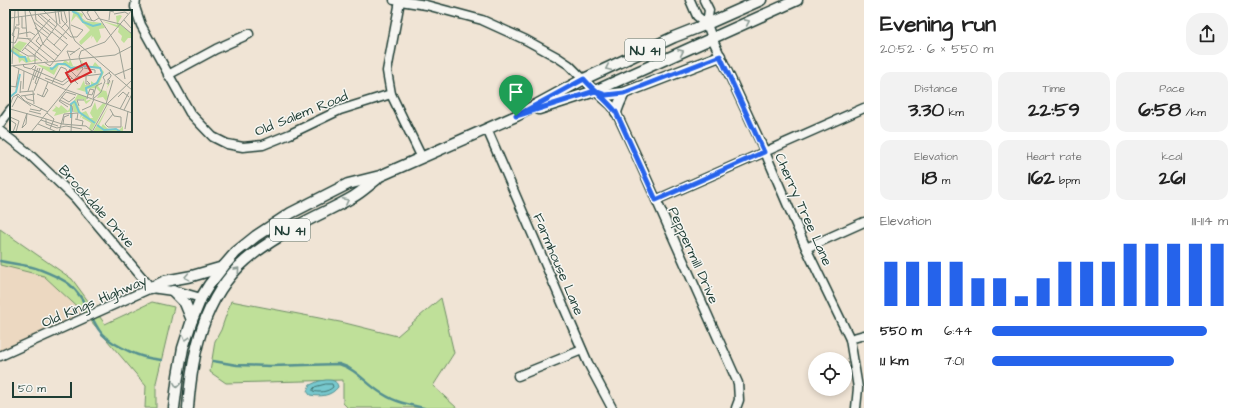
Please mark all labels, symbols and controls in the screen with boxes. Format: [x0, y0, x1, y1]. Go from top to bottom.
text: Evening run [880, 9, 996, 40]
inset map [10, 10, 132, 132]
button: share [1186, 13, 1228, 55]
one-way arrow [743, 19, 751, 27]
road number: NJ 41 [625, 39, 665, 61]
text: 20:52 · 6 × 550 m [880, 40, 993, 58]
one-way arrow [677, 49, 685, 57]
one-way arrow [604, 63, 612, 71]
pin [499, 75, 533, 116]
icon: arrive [505, 81, 527, 103]
text: Distance [915, 81, 957, 96]
text: Time [1042, 81, 1066, 96]
text: Pace [1159, 81, 1185, 96]
street label: Old Salem Road [252, 86, 351, 142]
text: 3.30 [908, 96, 944, 124]
text: 22:59 [1028, 96, 1080, 124]
text: 6:58 [1138, 96, 1181, 124]
text: km [944, 105, 964, 120]
text: /km [1181, 105, 1206, 120]
text: Elevation [914, 149, 958, 164]
text: Heart rate [1026, 149, 1082, 164]
text: kcal [1161, 149, 1183, 164]
street label: Cherry Tree Lane [769, 150, 837, 269]
street label: Brookdale Drive [54, 161, 139, 253]
text: 18 [922, 164, 937, 192]
text: 162 [1028, 164, 1055, 192]
text: 261 [1159, 164, 1185, 192]
text: m [937, 173, 950, 188]
text: bpm [1055, 173, 1080, 188]
one-way arrow [342, 198, 349, 206]
street label: Peppermill Drive [663, 204, 724, 307]
street label: Farmhouse Lane [528, 210, 589, 319]
text: Elevation [880, 212, 931, 230]
text: 111–114 m [1191, 212, 1228, 230]
road number: NJ 41 [270, 219, 310, 241]
one-way arrow [232, 267, 239, 275]
street label: Old Kings Highway [39, 271, 150, 333]
one-way arrow [184, 272, 190, 280]
text: 550 m [880, 322, 922, 340]
text: 6:44 [944, 322, 972, 340]
one-way arrow [182, 335, 191, 342]
map controls [808, 352, 852, 396]
button: locate [808, 352, 852, 396]
text: 1.1 km [880, 352, 908, 370]
text: 7:01 [944, 352, 964, 370]
scale bar [12, 380, 72, 399]
text: 50 m [18, 381, 46, 396]
one-way arrow [173, 382, 182, 389]

